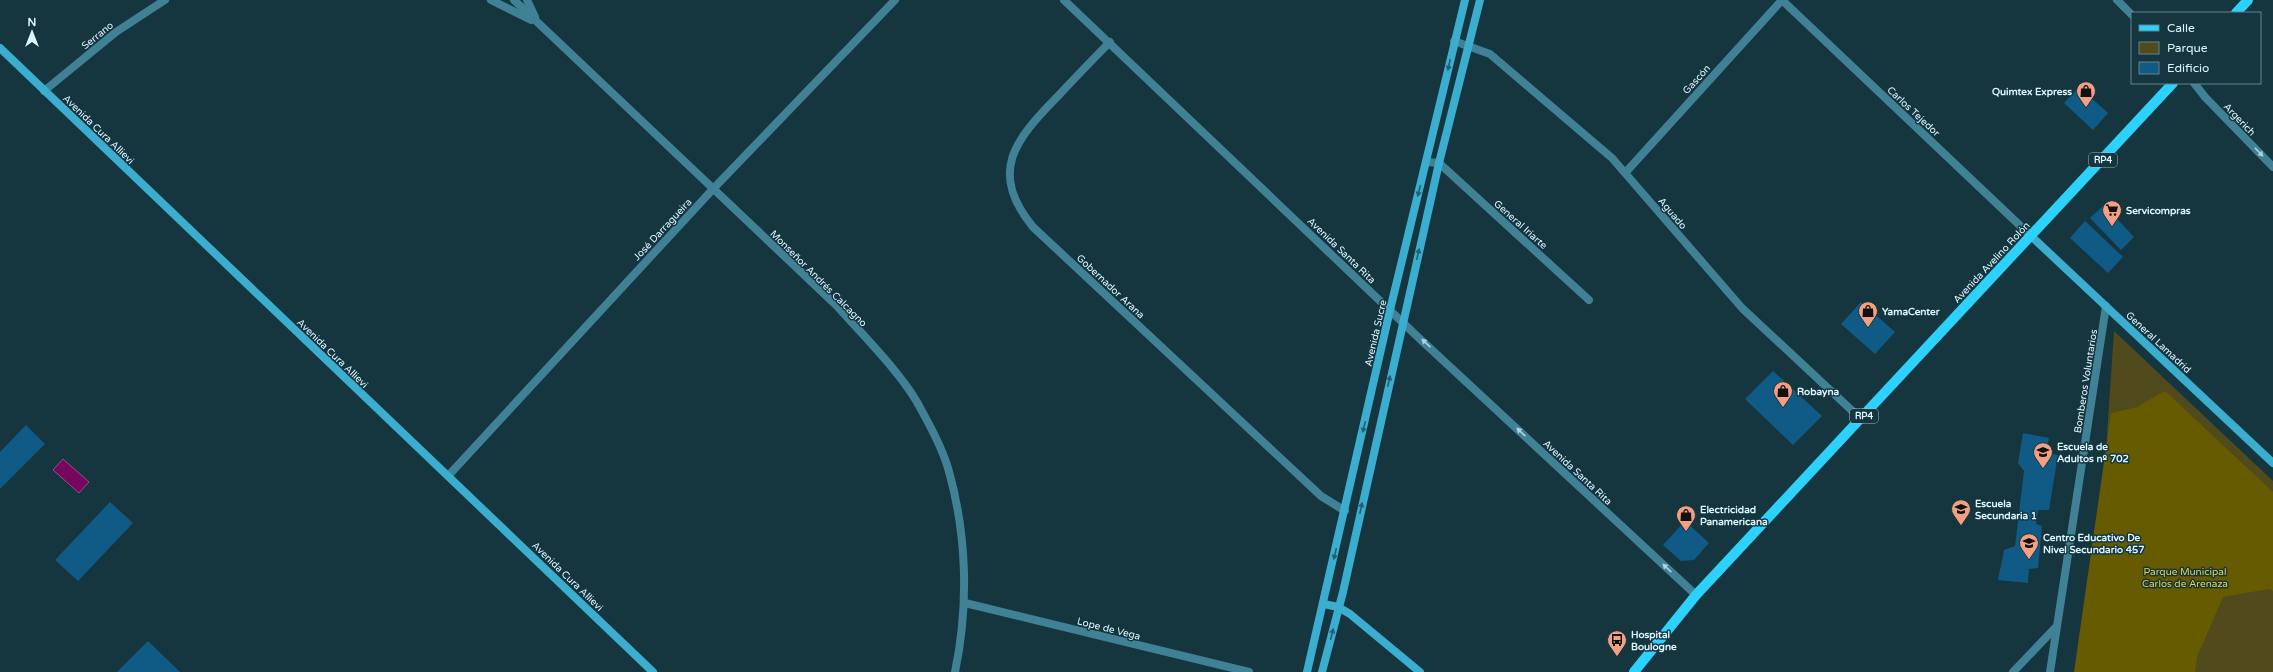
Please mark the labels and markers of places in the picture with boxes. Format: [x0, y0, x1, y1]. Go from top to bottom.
shop icon: Quimtex Express [2075, 80, 2097, 108]
place label: Quimtex Express [1992, 86, 2072, 98]
supermarket icon: Servicompras [2101, 199, 2123, 227]
place label: Servicompras [2126, 205, 2191, 217]
shop icon: YamaCenter [1857, 300, 1879, 328]
place label: YamaCenter [1882, 306, 1940, 318]
shop icon: Robayna [1772, 380, 1794, 408]
place label: Robayna [1797, 386, 1840, 398]
school or university icon: Escuela de Adultos nº 702 [2032, 441, 2054, 469]
place label: Escuela de Adultos nº 702 [2057, 441, 2129, 465]
school or university icon: Escuela Secundaria 1 [1950, 498, 1972, 526]
place label: Escuela Secundaria 1 [1975, 498, 2037, 522]
shop icon: Electricidad Panamericana [1675, 504, 1697, 532]
place label: Electricidad Panamericana [1700, 504, 1768, 528]
school or university icon: Centro Educativo De Nivel Secundario 457 [2018, 532, 2040, 560]
place label: Centro Educativo De Nivel Secundario 457 [2043, 532, 2145, 556]
bus stop icon: Hospital Boulogne [1606, 629, 1628, 657]
place label: Hospital Boulogne [1631, 629, 1677, 653]

